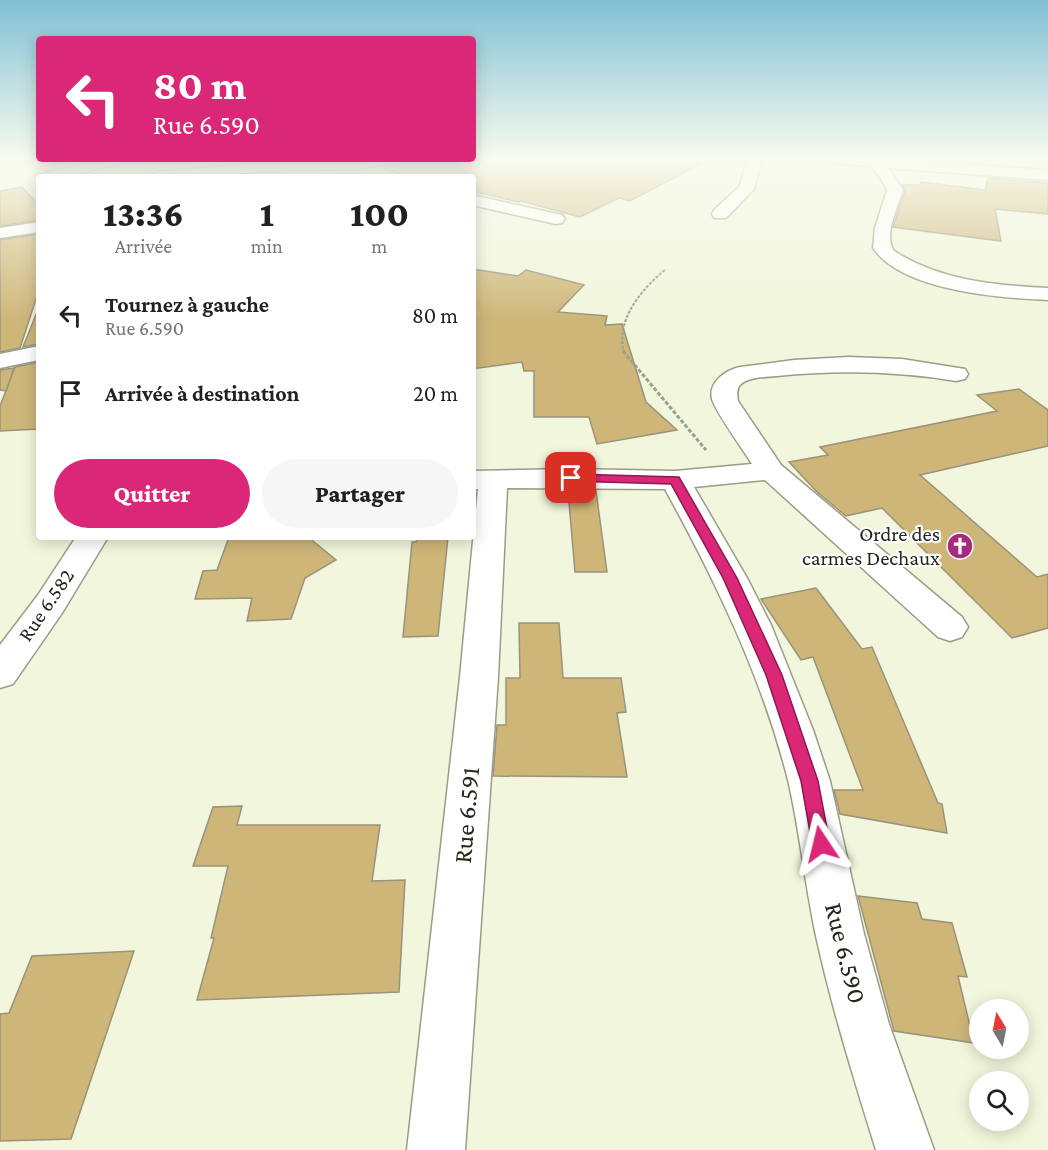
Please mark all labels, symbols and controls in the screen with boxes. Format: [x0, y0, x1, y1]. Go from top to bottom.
icon: left [54, 60, 132, 138]
text: 80 m [153, 61, 247, 108]
text: Rue 6.590 [153, 110, 260, 140]
text: 13:36 [103, 194, 184, 234]
text: 1 [260, 194, 274, 234]
text: 100 [350, 194, 409, 234]
text: Arrivée [115, 235, 172, 257]
text: min [251, 235, 283, 257]
text: m [371, 235, 387, 257]
text: Tournez à gauche [105, 292, 269, 317]
icon: left [54, 299, 87, 332]
text: 80 m [412, 303, 458, 328]
text: Rue 6.590 [105, 317, 184, 339]
icon: arrive [54, 377, 87, 410]
text: Arrivée à destination [105, 381, 299, 406]
text: 20 m [413, 381, 458, 406]
pin [545, 452, 596, 503]
button: Quitter [54, 459, 250, 528]
button: Partager [262, 459, 458, 528]
icon: arrive [554, 461, 587, 494]
place label: Ordre des carmes Dechaux [802, 522, 940, 570]
church icon: Ordre des carmes Dechaux [945, 531, 975, 561]
street label: Rue 6.582 [13, 564, 79, 646]
street label: Rue 6.591 [448, 766, 485, 865]
position arrow [789, 812, 853, 876]
street label: Rue 6.590 [819, 900, 872, 1007]
north arrow [969, 999, 1029, 1059]
map controls [969, 999, 1029, 1131]
button: search [969, 1071, 1029, 1131]

